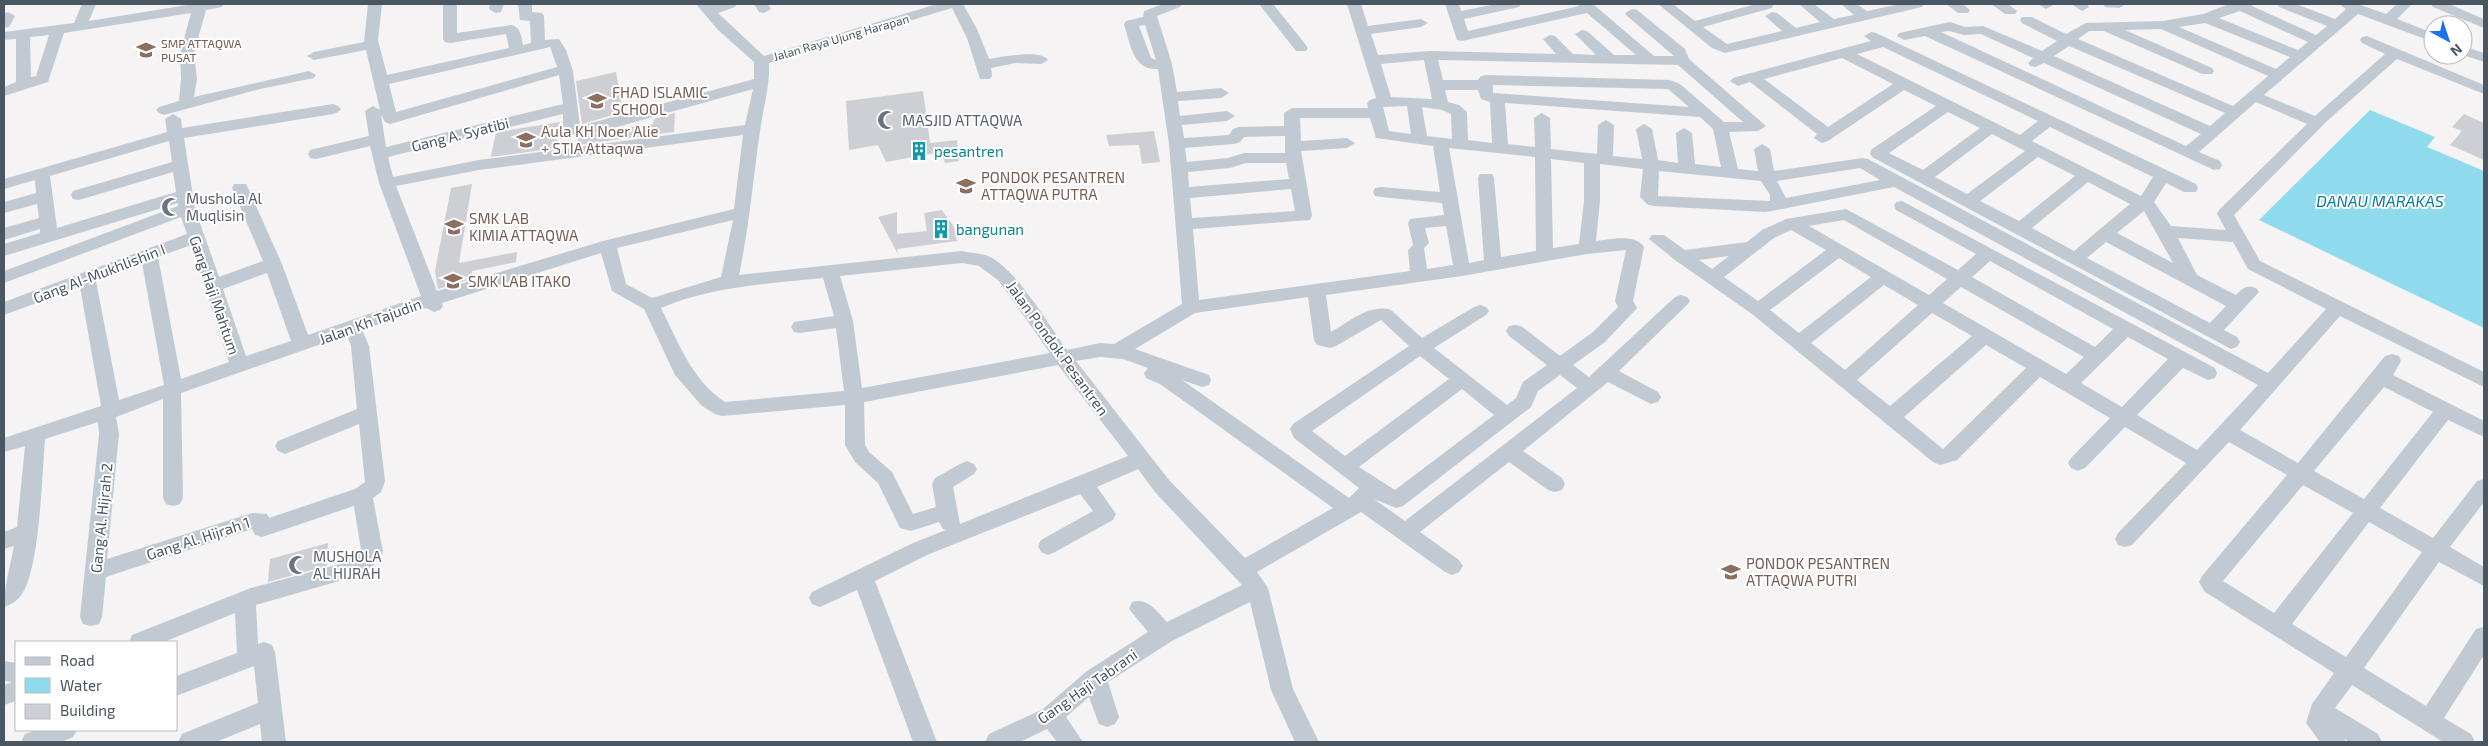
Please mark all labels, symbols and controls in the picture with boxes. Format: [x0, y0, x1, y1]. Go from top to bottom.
street label: Jalan Raya Ujung Harapan [771, 11, 911, 64]
north arrow [2423, 15, 2473, 65]
place label: SMP ATTAQWA PUSAT [161, 36, 242, 64]
school or university icon: SMP ATTAQWA PUSAT [135, 39, 157, 61]
text: N [2447, 41, 2466, 60]
place label: FHAD ISLAMIC SCHOOL [612, 83, 708, 118]
school or university icon: FHAD ISLAMIC SCHOOL [586, 90, 608, 112]
mosque icon: MASJID ATTAQWA [876, 109, 898, 131]
place label: MASJID ATTAQWA [902, 111, 1023, 130]
street label: Gang A. Syatibi [409, 113, 511, 155]
place label: Aula KH Noer Alie + STIA Attaqwa [541, 122, 659, 157]
school or university icon: Aula KH Noer Alie + STIA Attaqwa [515, 129, 537, 151]
building icon: pesantren [908, 140, 930, 162]
place label: pesantren [934, 142, 1004, 160]
place label: PONDOK PESANTREN ATTAQWA PUTRA [981, 168, 1125, 204]
school or university icon: PONDOK PESANTREN ATTAQWA PUTRA [955, 175, 977, 197]
place label: Mushola Al Muqlisin [186, 189, 263, 224]
water label: DANAU MARAKAS [2316, 191, 2444, 210]
mosque icon: Mushola Al Muqlisin [160, 196, 182, 218]
place label: SMK LAB KIMIA ATTAQWA [469, 209, 579, 245]
school or university icon: SMK LAB KIMIA ATTAQWA [443, 216, 465, 238]
building icon: bangunan [930, 218, 952, 240]
place label: bangunan [956, 220, 1024, 238]
street label: Gang Haji Mahtum [185, 233, 244, 357]
street label: Gang AI-Mukhlishin I [30, 240, 168, 306]
school or university icon: SMK LAB ITAKO [442, 270, 464, 292]
place label: SMK LAB ITAKO [468, 272, 571, 290]
street label: Jalan Pondok Pesantren [1003, 277, 1113, 419]
street label: Jalan Kh Tajudin [316, 294, 424, 349]
street label: Gang Al. Hijrah 2 [86, 462, 117, 574]
street label: Gang Al. Hijrah 1 [144, 513, 252, 564]
place label: MUSHOLA AL HIJRAH [313, 547, 382, 582]
mosque icon: MUSHOLA AL HIJRAH [287, 554, 309, 576]
place label: PONDOK PESANTREN ATTAQWA PUTRI [1746, 554, 1890, 590]
school or university icon: PONDOK PESANTREN ATTAQWA PUTRI [1720, 561, 1742, 583]
legend [15, 641, 178, 731]
street label: Gang Haji Tabrani [1034, 645, 1141, 728]
text: Road [60, 651, 95, 669]
text: Water [60, 676, 102, 694]
text: Building [60, 701, 116, 719]

